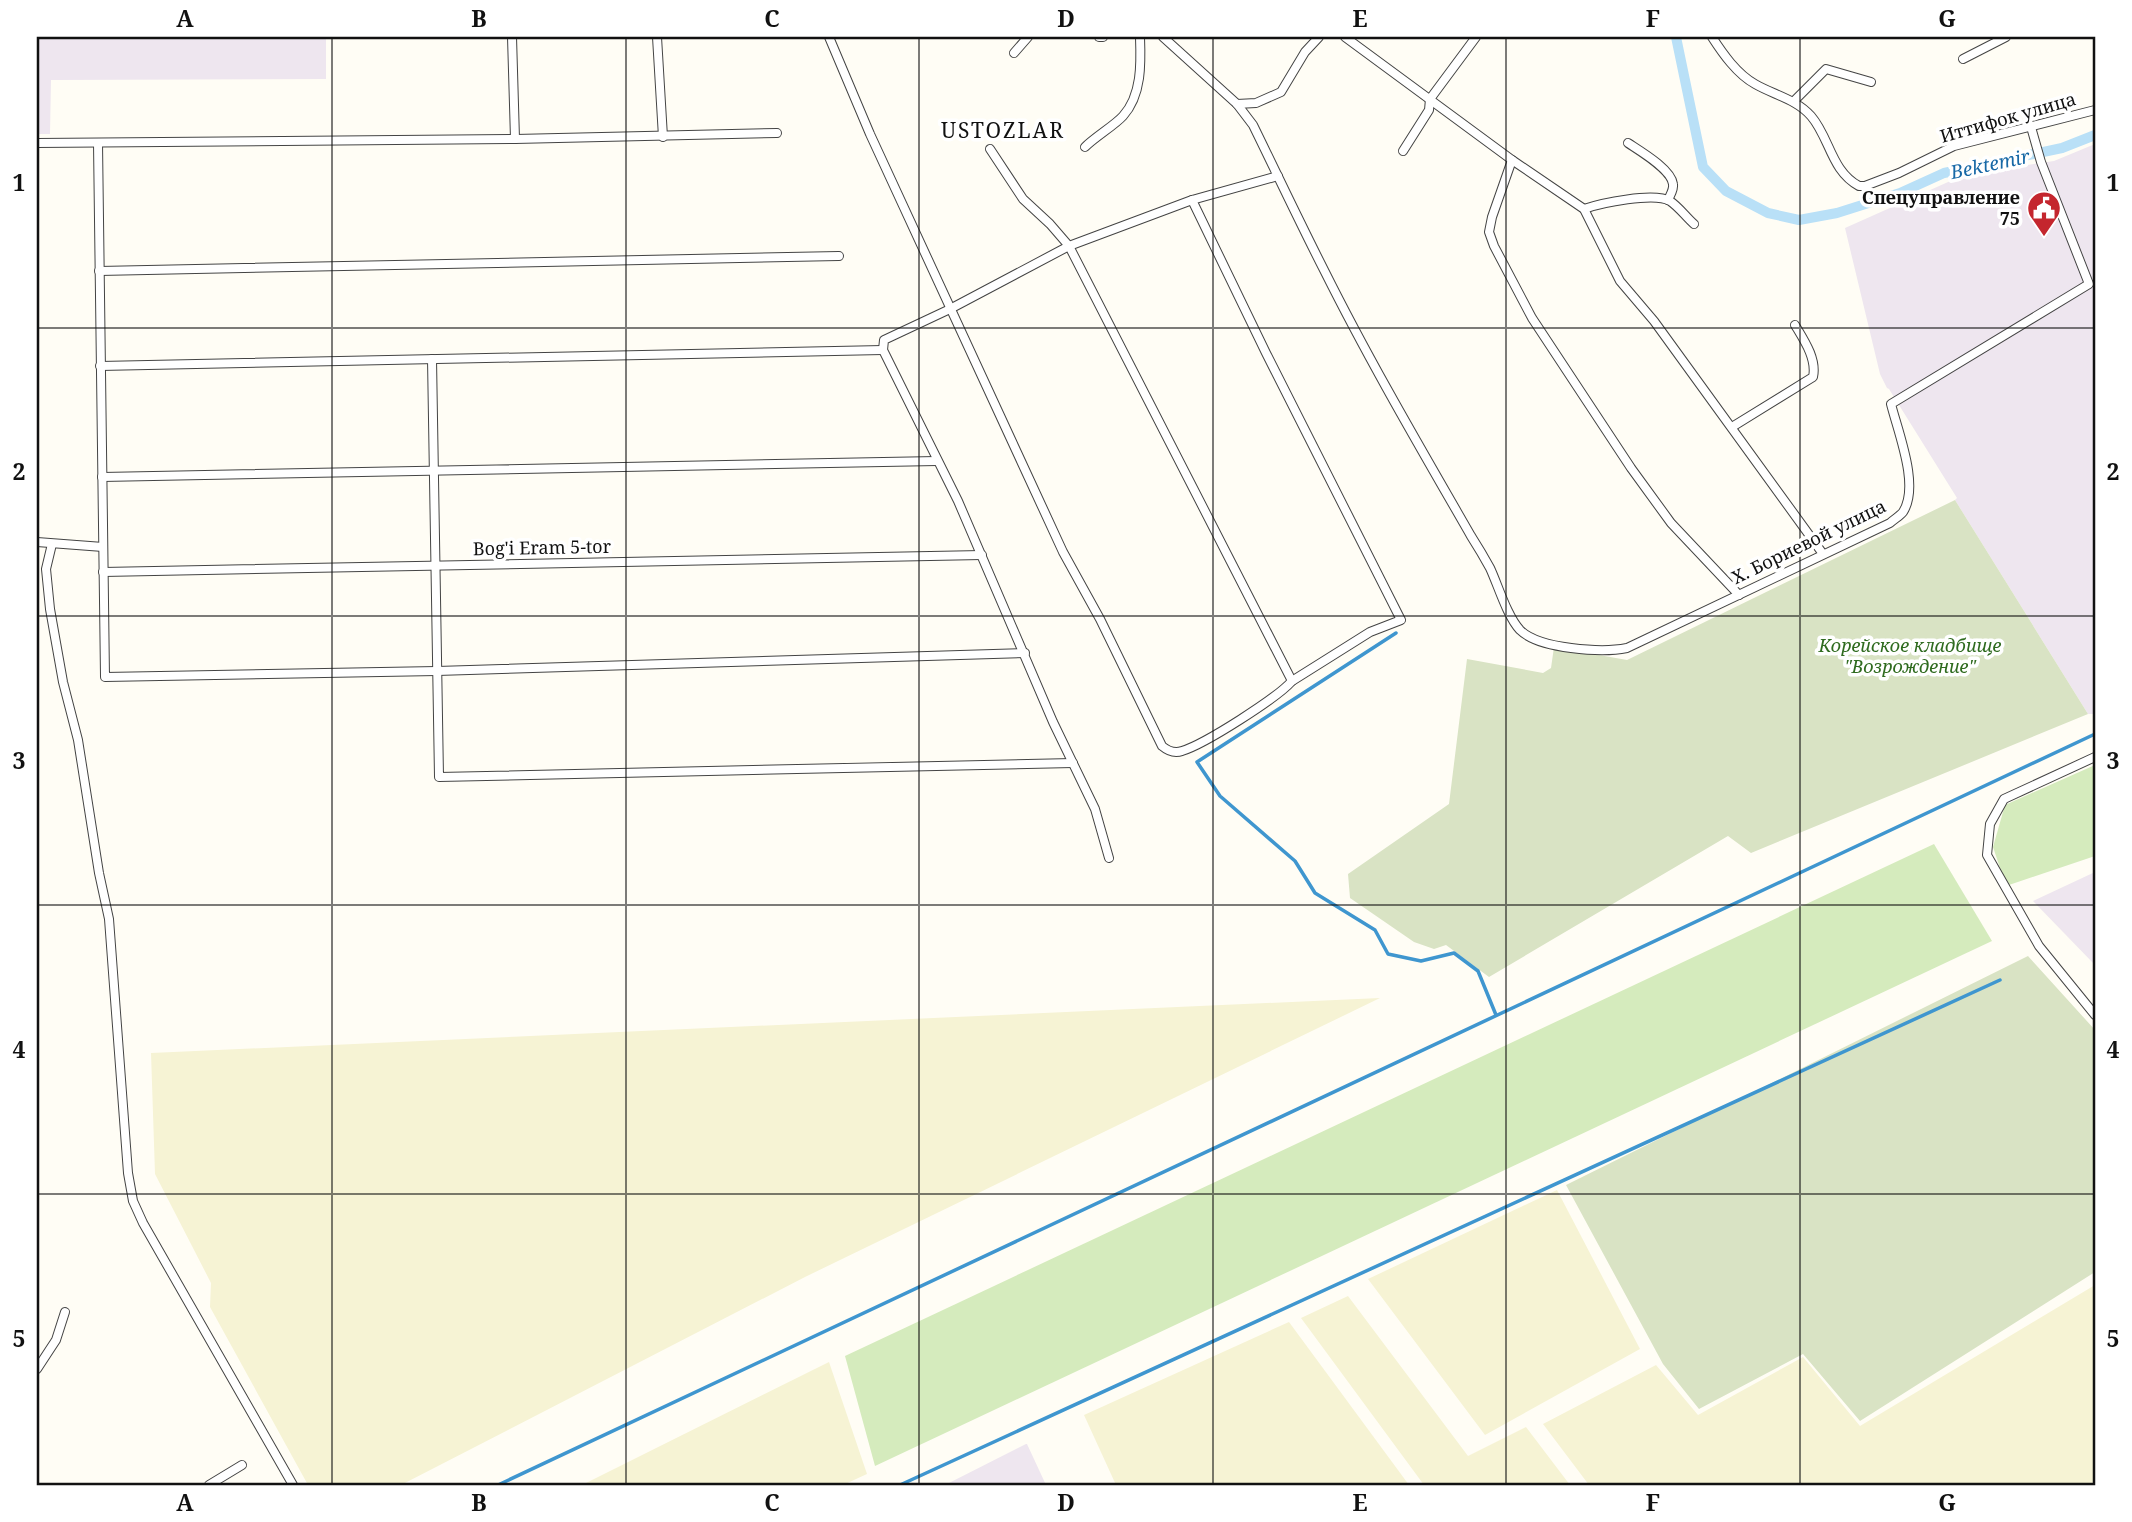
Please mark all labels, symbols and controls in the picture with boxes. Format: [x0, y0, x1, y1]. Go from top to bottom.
text: A [176, 2, 194, 34]
text: B [471, 2, 487, 34]
text: C [764, 2, 780, 34]
text: D [1057, 2, 1075, 34]
text: E [1352, 2, 1368, 34]
text: F [1646, 2, 1660, 34]
text: G [1938, 2, 1956, 34]
street label: Иттифок улица [1937, 86, 2078, 148]
district label: USTOZLAR [941, 116, 1065, 144]
water label: Bektemir [1947, 143, 2032, 185]
text: 1 [13, 166, 26, 198]
text: 1 [2107, 166, 2120, 198]
place label: Спецуправление 75 [1862, 185, 2020, 230]
public building icon: Спецуправление 75 [2025, 189, 2063, 238]
text: 2 [13, 455, 26, 487]
text: 2 [2107, 455, 2120, 487]
street label: Х. Бориевой улица [1727, 493, 1890, 589]
street label: Bog'i Eram 5-tor [473, 534, 612, 560]
park label: Корейское кладбище "Возрождение" [1818, 633, 2002, 678]
text: 3 [13, 744, 26, 776]
text: 3 [2107, 744, 2120, 776]
text: 4 [13, 1033, 26, 1065]
text: 4 [2107, 1033, 2120, 1065]
text: 5 [13, 1322, 26, 1354]
text: 5 [2107, 1322, 2120, 1354]
text: A [176, 1486, 194, 1518]
text: B [471, 1486, 487, 1518]
text: C [764, 1486, 780, 1518]
text: D [1057, 1486, 1075, 1518]
text: E [1352, 1486, 1368, 1518]
text: F [1646, 1486, 1660, 1518]
text: G [1938, 1486, 1956, 1518]

